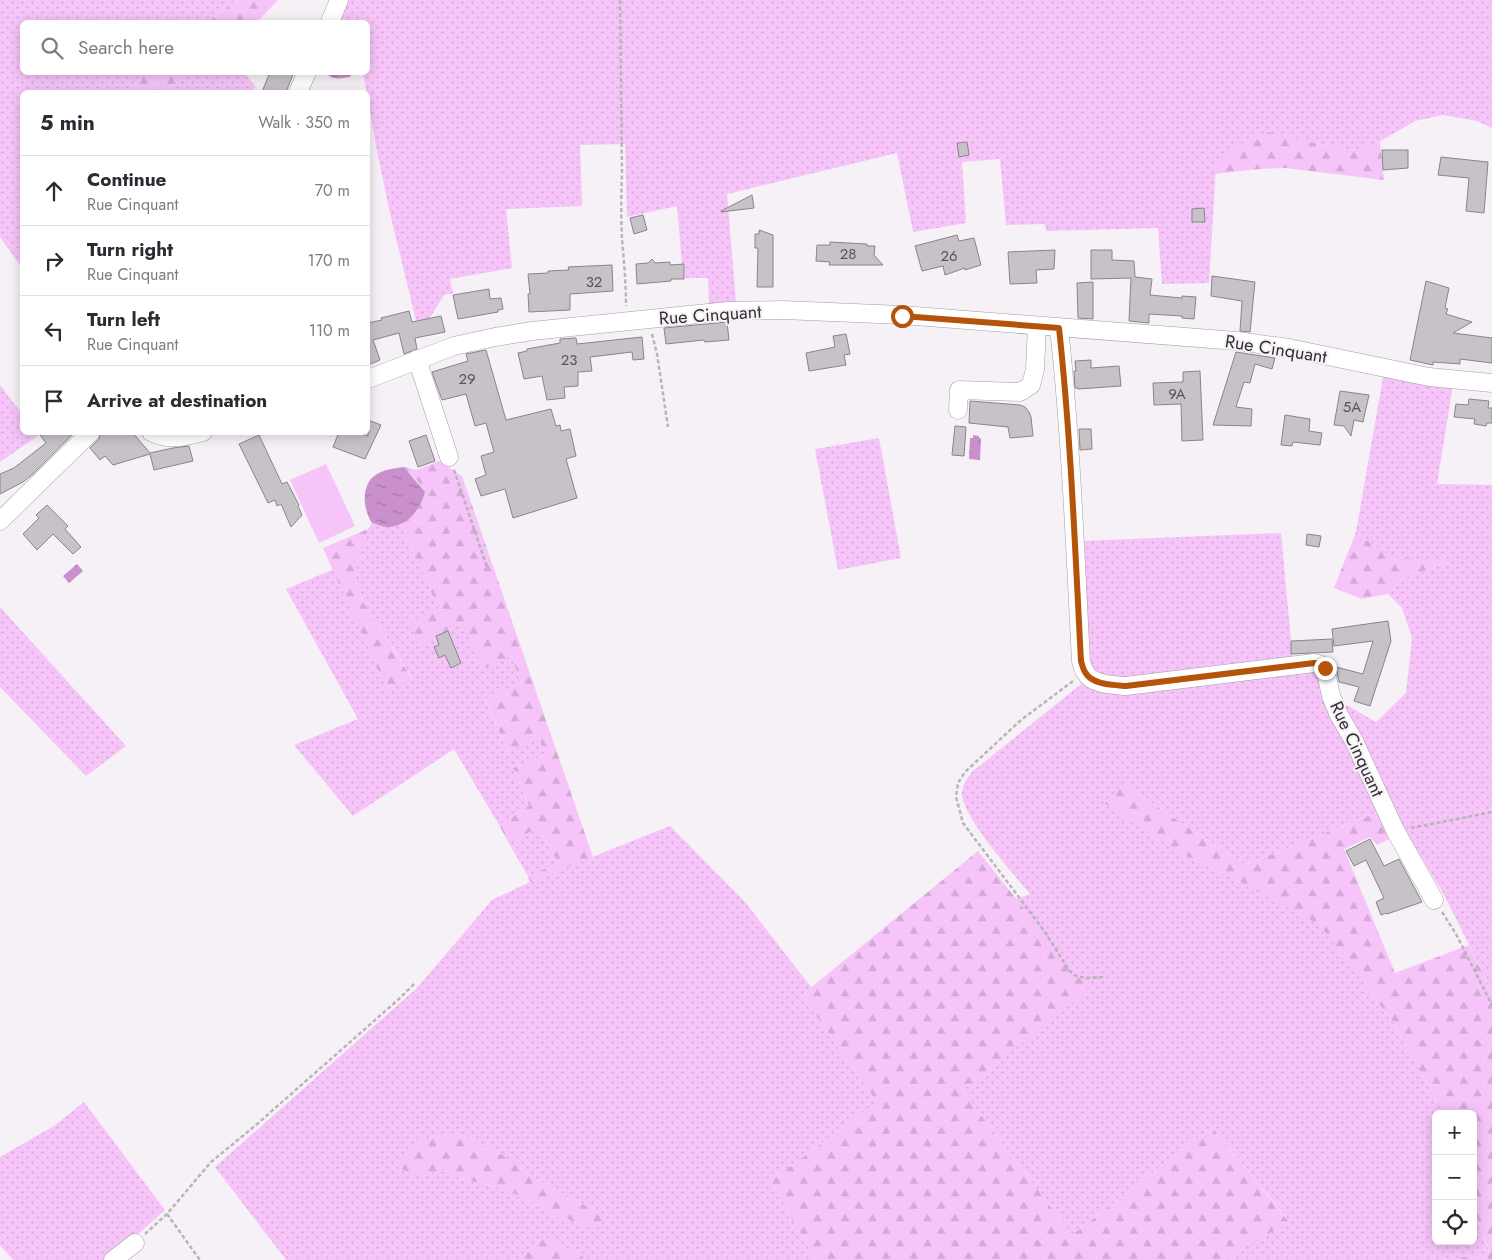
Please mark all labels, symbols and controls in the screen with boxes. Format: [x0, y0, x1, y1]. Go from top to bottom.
search box [20, 20, 370, 75]
icon: search [38, 34, 66, 62]
text: Search here [78, 34, 174, 61]
text: 5 min [40, 108, 95, 138]
text: Walk · 350 m [258, 111, 350, 134]
text: Continue [87, 166, 166, 193]
icon: ahead [40, 177, 68, 205]
text: 70 m [315, 179, 350, 202]
text: Rue Cinquant [87, 193, 178, 216]
text: Turn right [87, 236, 173, 263]
house number: 28 [840, 243, 856, 265]
house number: 26 [940, 245, 958, 267]
icon: right [40, 247, 68, 275]
text: 170 m [308, 249, 350, 272]
text: Rue Cinquant [87, 263, 178, 286]
house number: 32 [586, 271, 602, 293]
street label: Rue Cinquant [658, 298, 763, 332]
route start [891, 305, 914, 328]
text: Turn left [87, 306, 160, 333]
icon: left [40, 317, 68, 345]
text: 110 m [309, 319, 350, 342]
street label: Rue Cinquant [1223, 328, 1329, 370]
text: Rue Cinquant [87, 333, 178, 356]
house number: 23 [561, 349, 577, 371]
house number: 29 [458, 368, 476, 390]
house number: 9A [1168, 383, 1186, 405]
icon: arrive [40, 387, 68, 415]
text: Arrive at destination [87, 387, 267, 414]
house number: 5A [1343, 396, 1361, 418]
route end [1314, 657, 1337, 680]
street label: Rue Cinquant [1323, 697, 1391, 802]
map controls [1432, 1110, 1477, 1245]
button: + [1432, 1110, 1477, 1155]
button: − [1432, 1155, 1477, 1200]
button: locate [1432, 1200, 1477, 1245]

